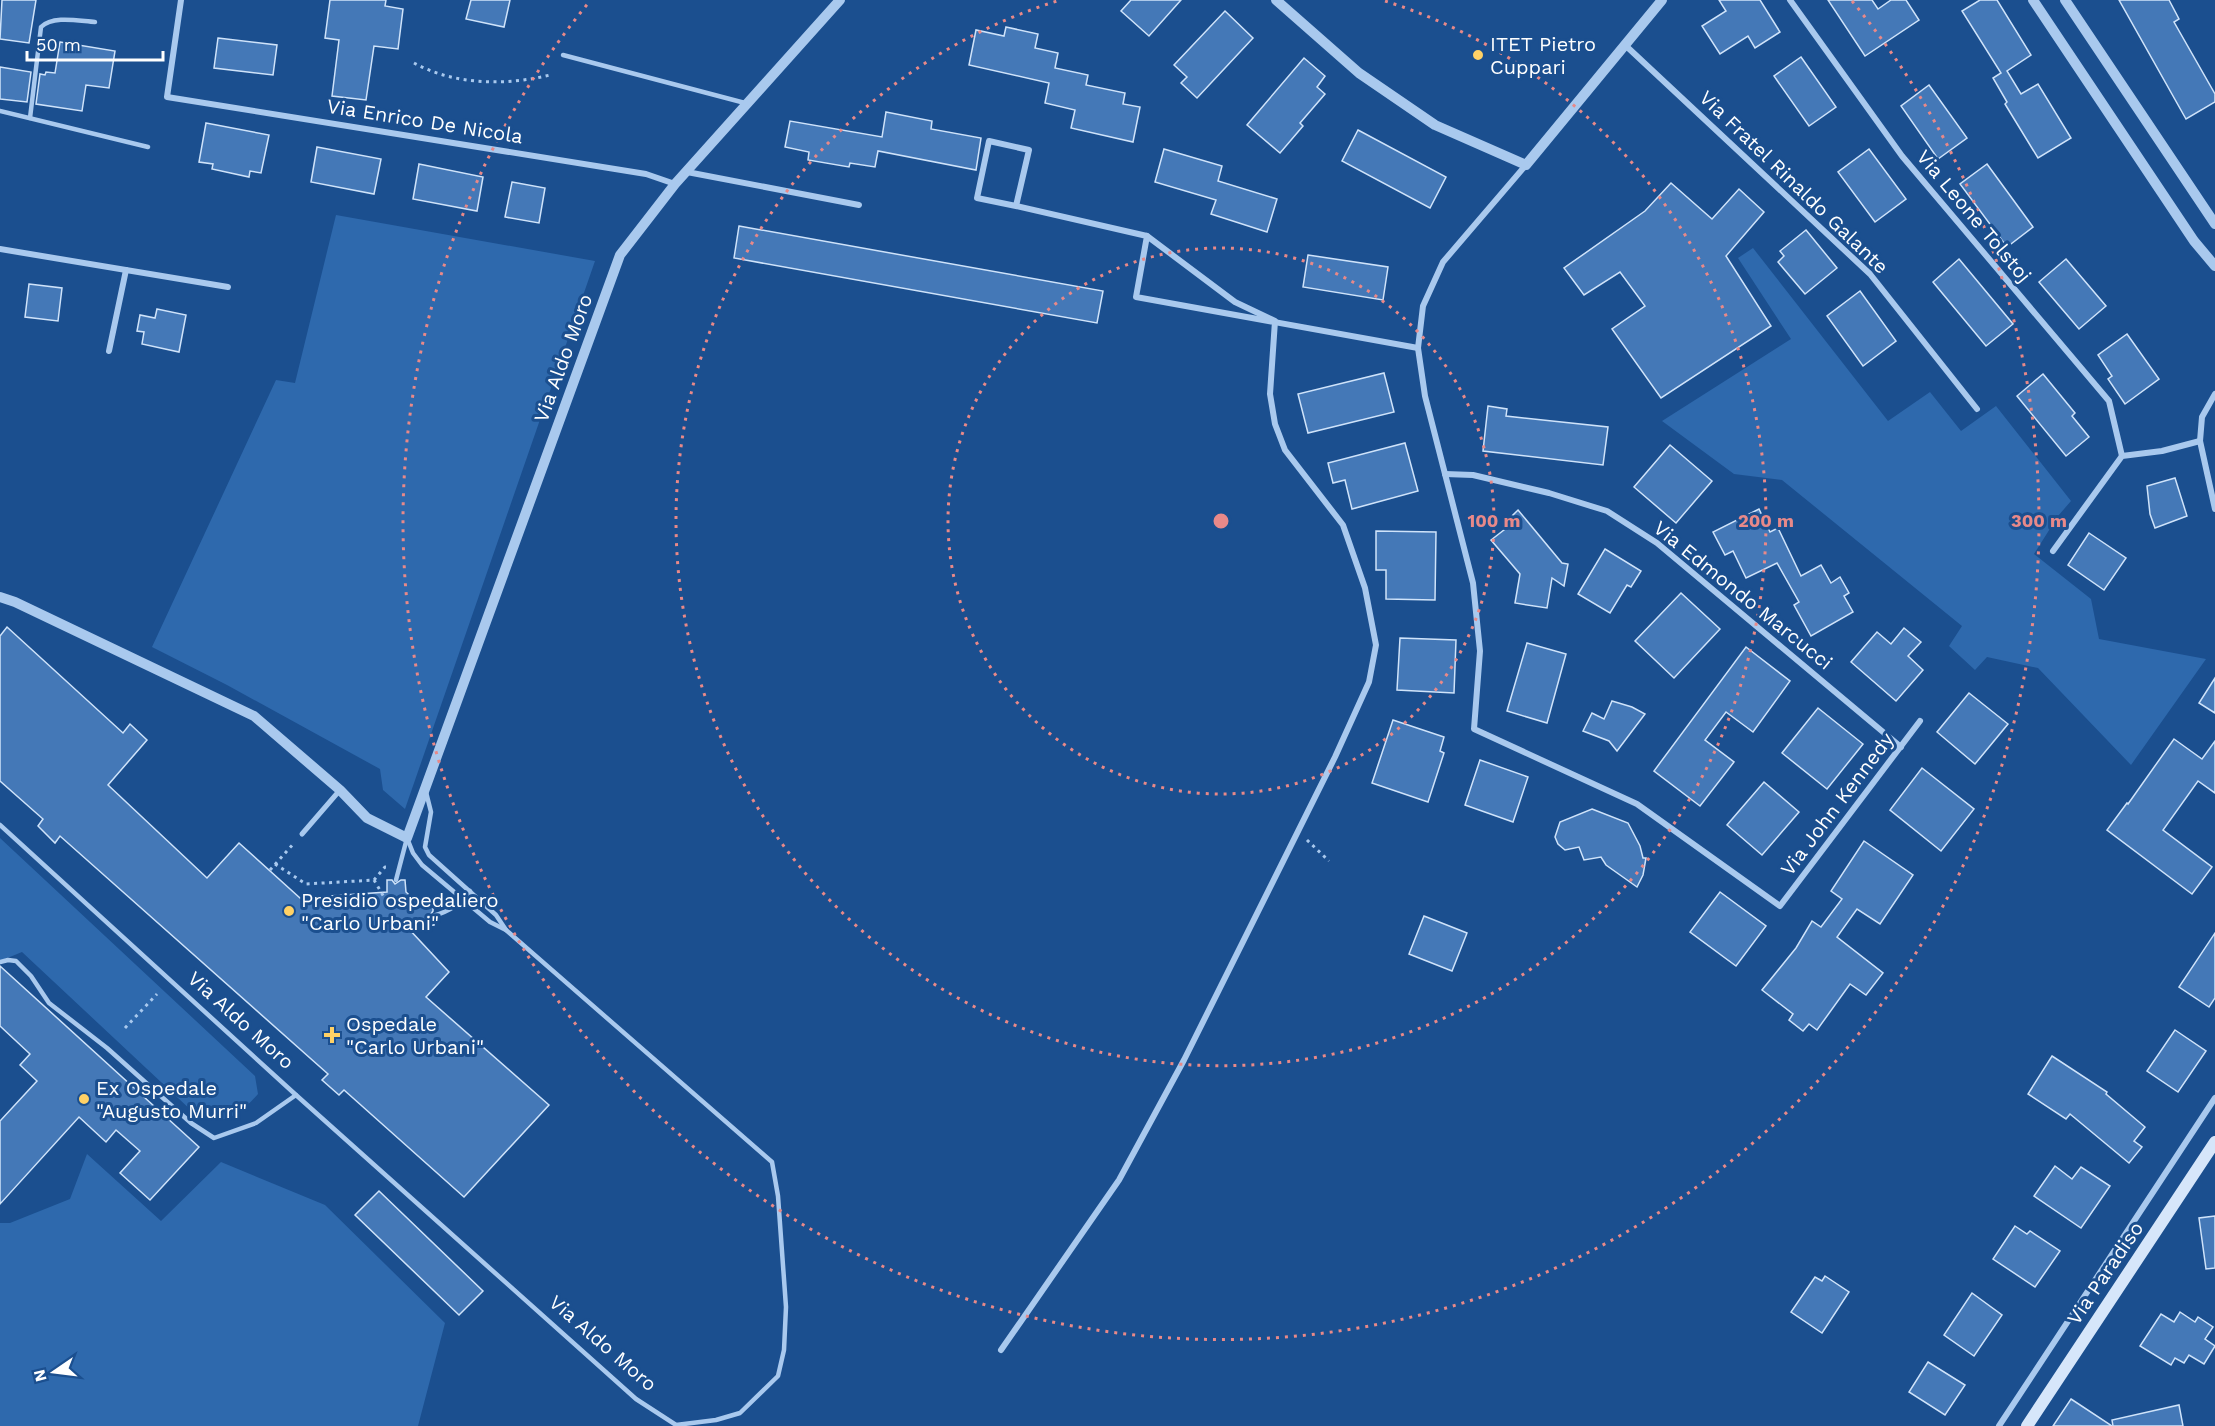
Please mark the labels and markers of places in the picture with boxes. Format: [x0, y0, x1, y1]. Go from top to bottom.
place label: ITET Pietro Cuppari [1490, 32, 1596, 79]
marker: ITET Pietro Cuppari [1471, 48, 1485, 62]
centre of rings [1211, 511, 1231, 531]
place label: Presidio ospedaliero "Carlo Urbani" [301, 888, 498, 935]
marker: Presidio ospedaliero "Carlo Urbani" [282, 904, 296, 918]
place label: Ospedale "Carlo Urbani" [346, 1012, 484, 1059]
marker: Ospedale "Carlo Urbani" [323, 1026, 341, 1044]
place label: Ex Ospedale "Augusto Murri" [96, 1076, 247, 1123]
marker: Ex Ospedale "Augusto Murri" [77, 1092, 91, 1106]

